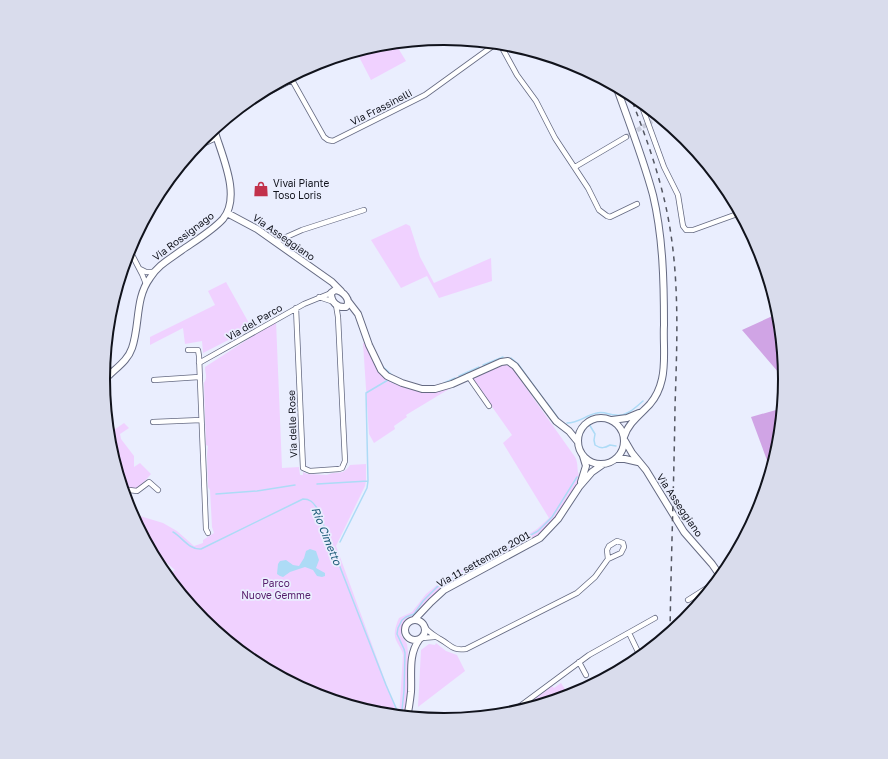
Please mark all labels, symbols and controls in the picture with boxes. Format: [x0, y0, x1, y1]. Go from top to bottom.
street label: Via Frassinelli [348, 86, 414, 128]
place label: Vivai Piante Toso Loris [273, 177, 329, 201]
shop icon: Vivai Piante Toso Loris [252, 180, 270, 198]
street label: Via Rossignago [150, 209, 216, 263]
street label: Via Asseggiano [251, 211, 317, 263]
street label: Via del Parco [224, 301, 284, 343]
street label: Via delle Rose [285, 390, 299, 458]
street label: Via Asseggiano [655, 471, 705, 539]
water label: Rio Cimetto [309, 505, 345, 568]
street label: Via 11 settembre 2001 [434, 528, 532, 590]
park label: Parco Nuove Gemme [241, 577, 311, 601]

